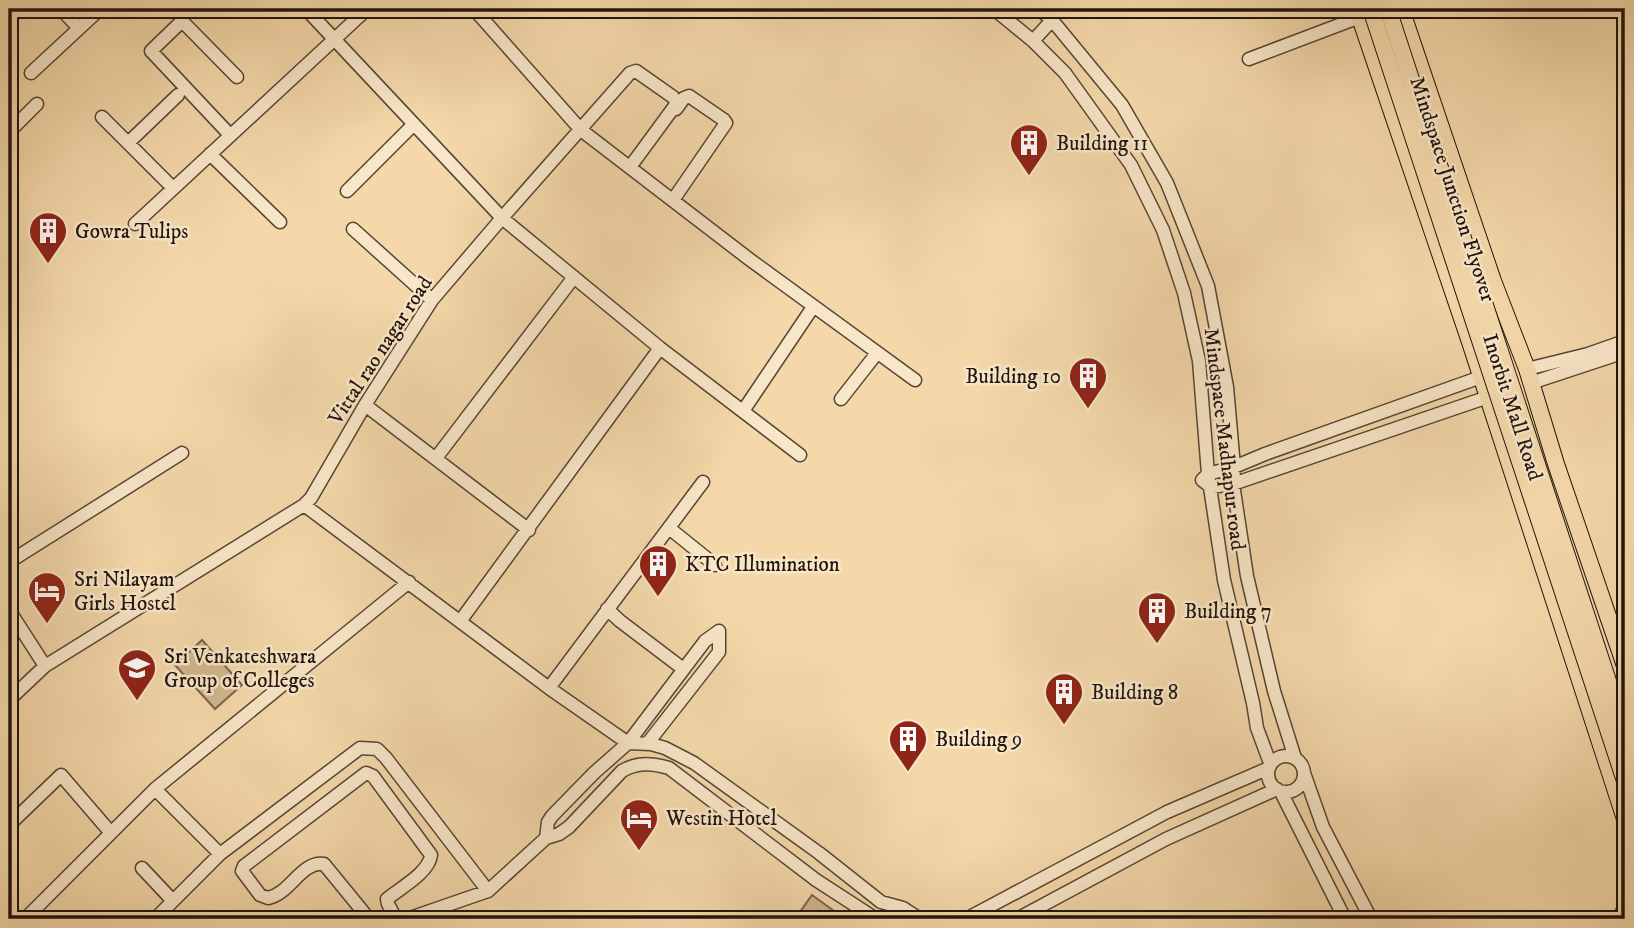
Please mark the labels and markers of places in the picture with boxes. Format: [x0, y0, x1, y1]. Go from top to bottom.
building icon: Building 11 [1008, 122, 1050, 177]
place label: Building 11 [1056, 131, 1148, 157]
building icon: Gowra Tulips [27, 210, 69, 265]
place label: Gowra Tulips [75, 219, 188, 245]
building icon: Building 10 [1067, 355, 1109, 410]
place label: Building 10 [965, 364, 1061, 390]
building icon: KTC Illumination [637, 543, 679, 598]
place label: KTC Illumination [685, 552, 840, 578]
place label: Sri Nilayam Girls Hostel [74, 567, 177, 617]
hotel icon: Sri Nilayam Girls Hostel [26, 570, 68, 625]
building icon: Building 7 [1136, 590, 1178, 645]
place label: Building 7 [1184, 599, 1272, 625]
place label: Sri Venkateshwara Group of Colleges [164, 644, 316, 694]
school or university icon: Sri Venkateshwara Group of Colleges [116, 647, 158, 702]
building icon: Building 8 [1043, 671, 1085, 726]
place label: Building 8 [1091, 680, 1178, 706]
building icon: Building 9 [887, 718, 929, 773]
place label: Building 9 [935, 727, 1022, 753]
hotel icon: Westin Hotel [618, 797, 660, 852]
place label: Westin Hotel [665, 806, 777, 832]

